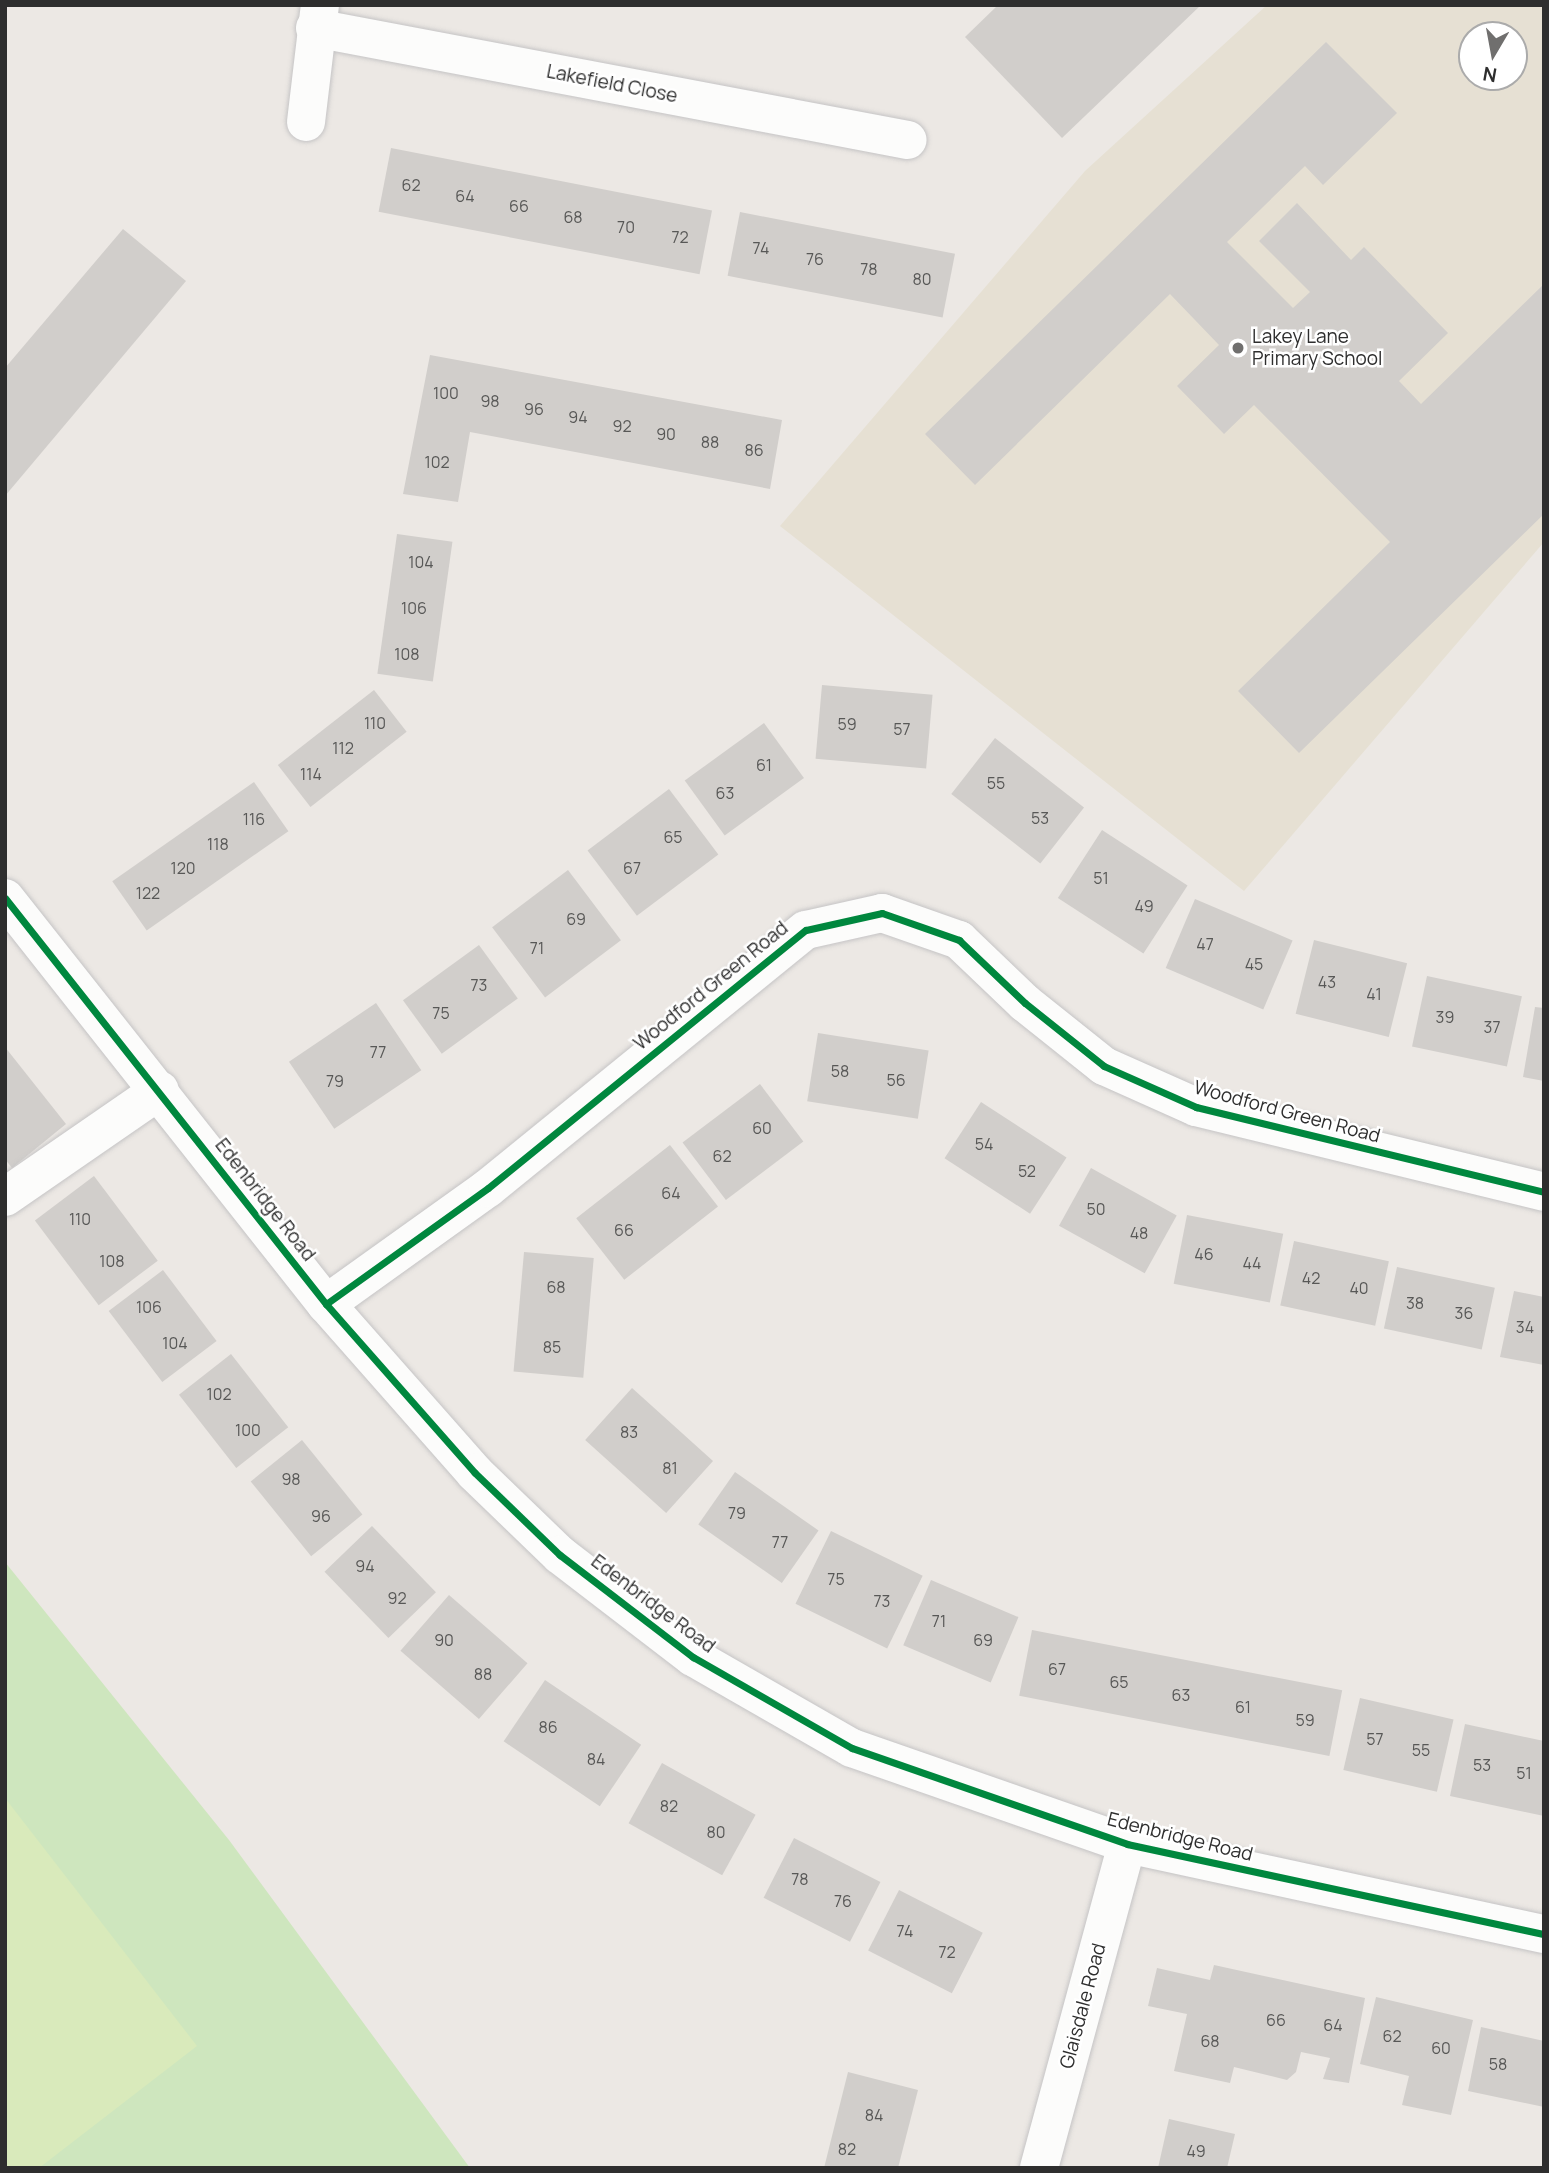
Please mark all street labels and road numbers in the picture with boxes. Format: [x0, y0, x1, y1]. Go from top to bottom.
street label: Lakefield Close [545, 60, 679, 108]
street label: Woodford Green Road [629, 917, 793, 1055]
street label: Woodford Green Road [1191, 1076, 1383, 1148]
street label: Edenbridge Road [210, 1134, 320, 1266]
street label: Edenbridge Road [587, 1550, 719, 1658]
street label: Edenbridge Road [1105, 1808, 1255, 1866]
street label: Glaisdale Road [1055, 1941, 1111, 2071]

